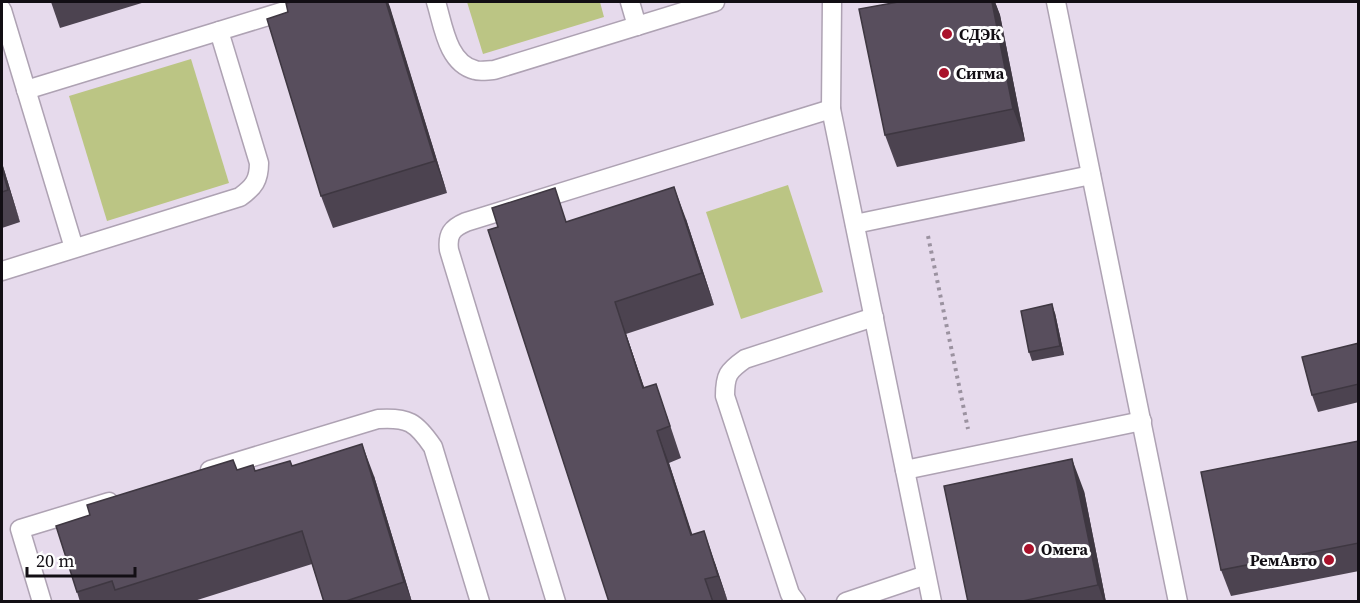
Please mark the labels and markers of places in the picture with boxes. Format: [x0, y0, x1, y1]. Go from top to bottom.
place label: СДЭК [959, 23, 1002, 45]
marker: СДЭК [940, 27, 954, 41]
place label: Сигма [956, 62, 1005, 84]
marker: Сигма [937, 66, 951, 80]
place label: Омега [1041, 538, 1088, 560]
marker: Омега [1022, 542, 1036, 556]
place label: РемАвто [1250, 549, 1317, 571]
marker: РемАвто [1322, 553, 1336, 567]

